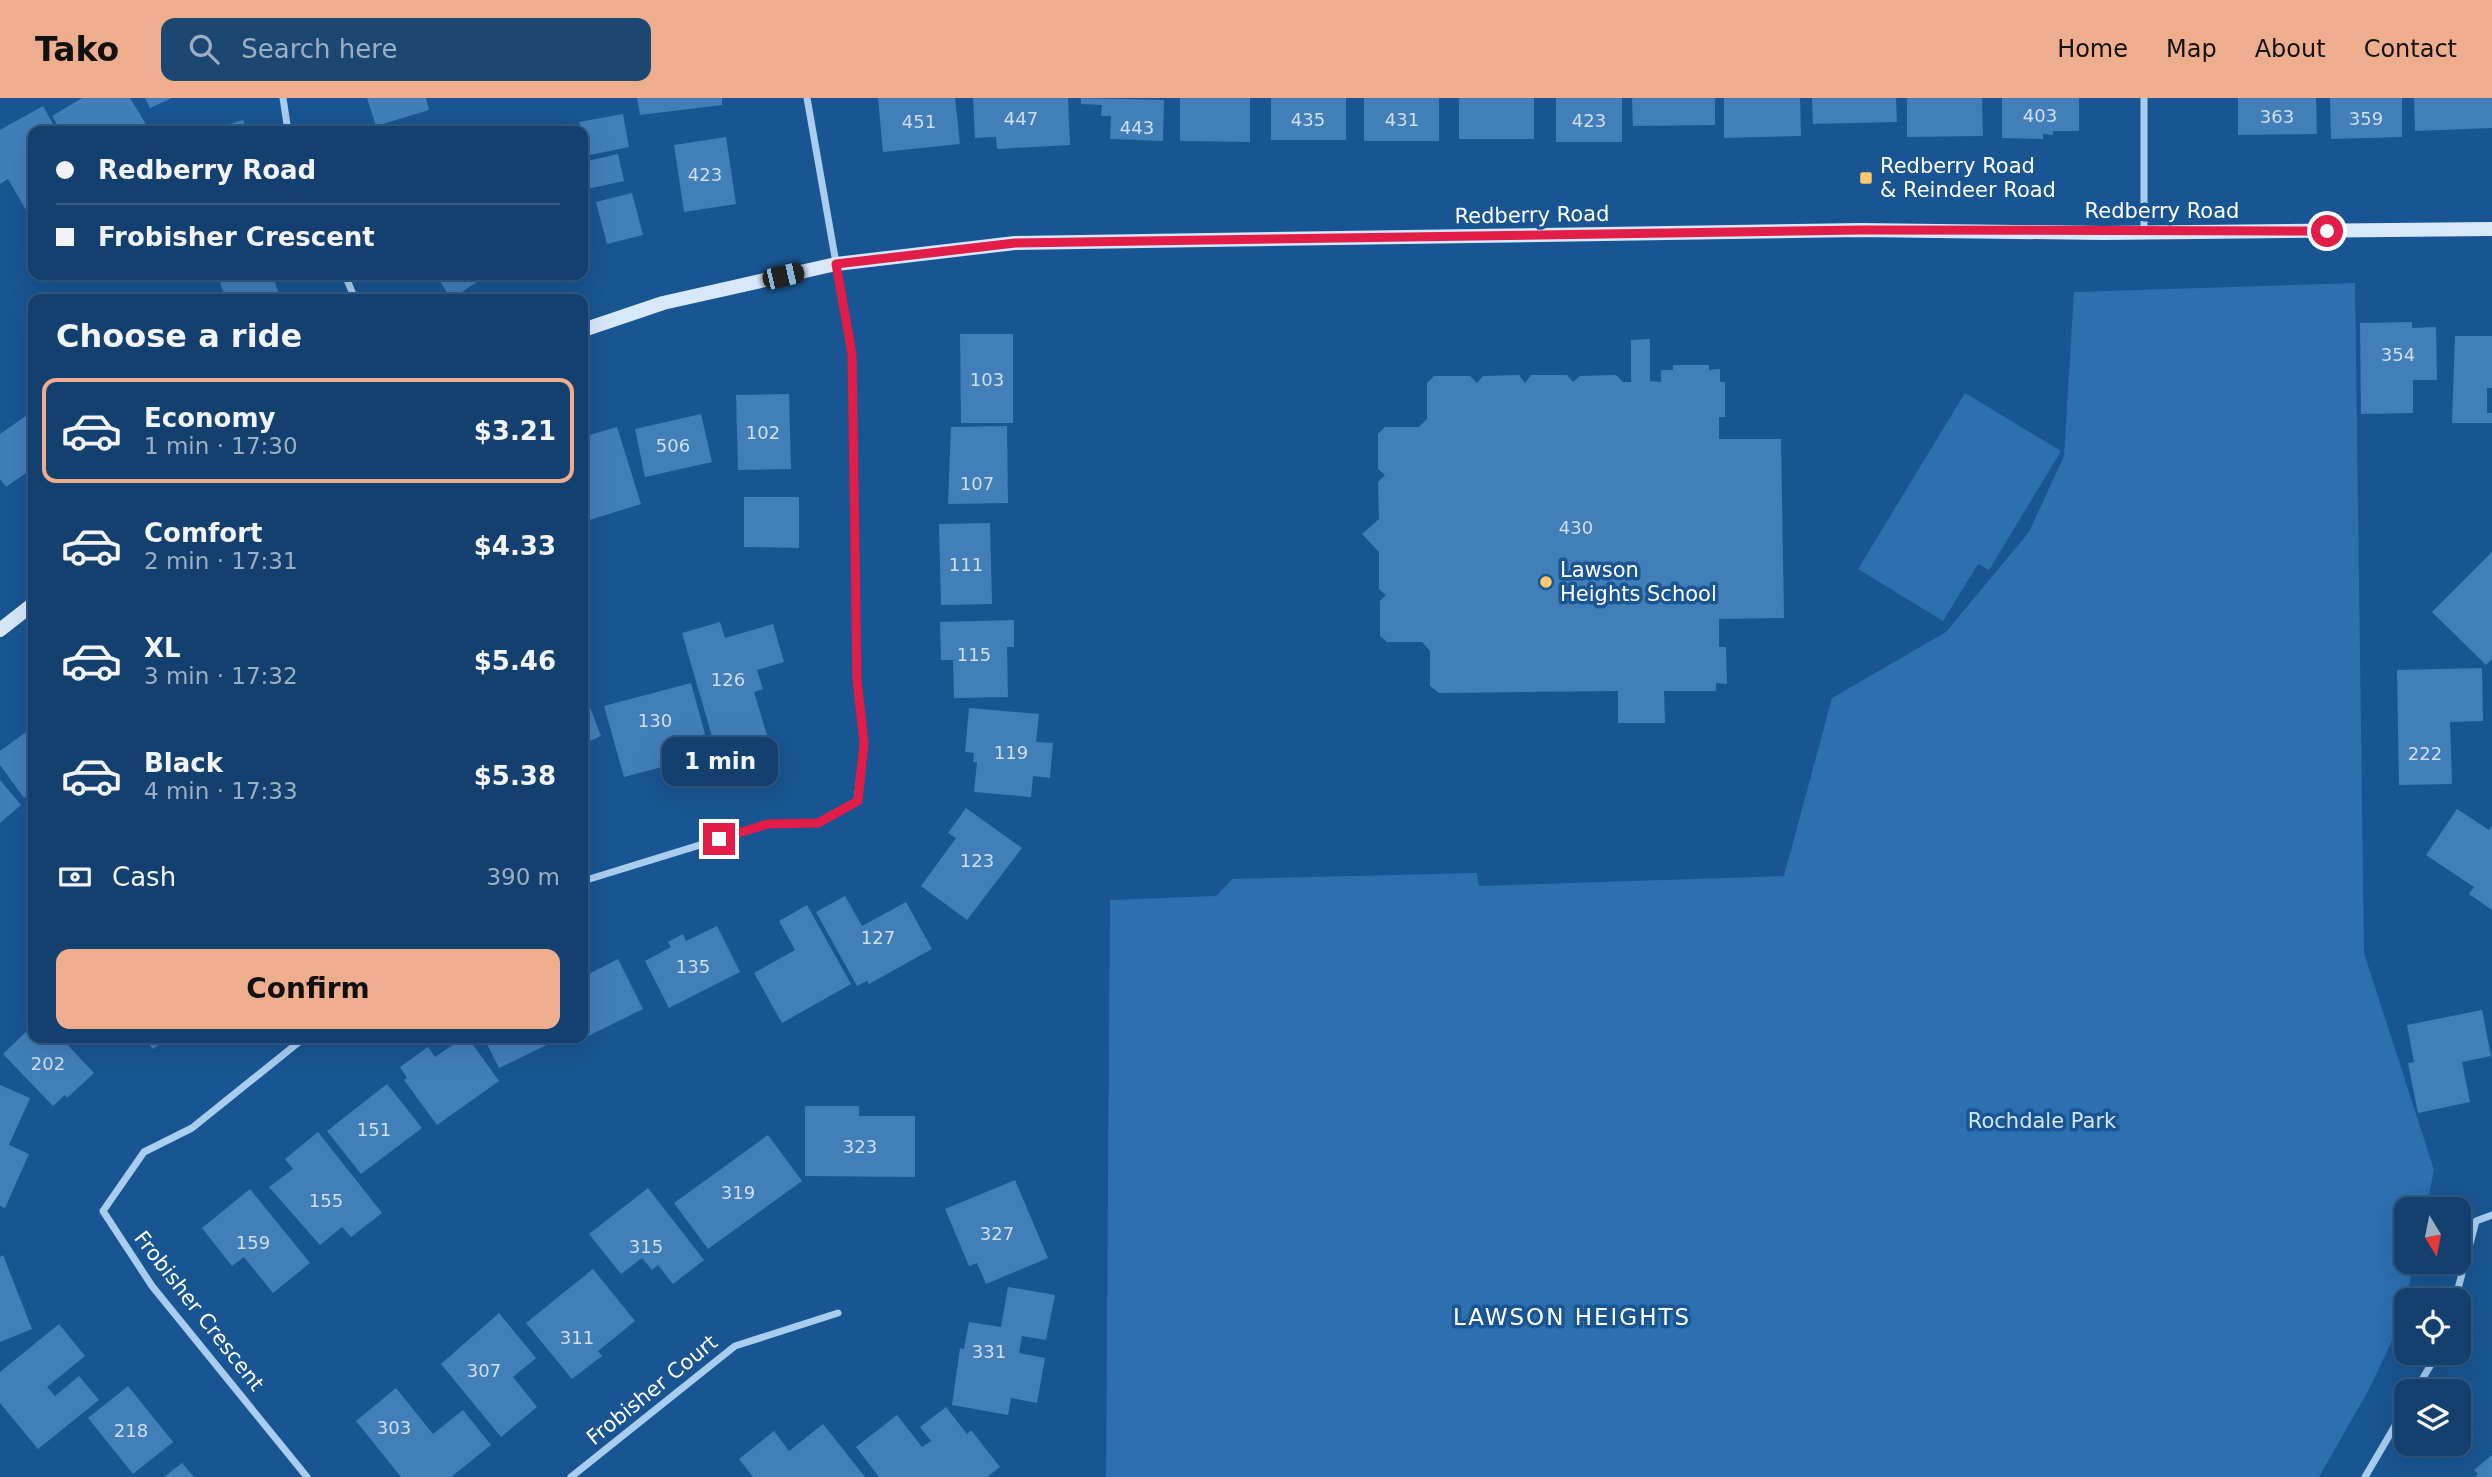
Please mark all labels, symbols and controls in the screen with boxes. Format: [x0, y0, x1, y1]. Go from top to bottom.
search box [161, 18, 651, 81]
text: Tako [35, 30, 119, 69]
icon: search [185, 30, 223, 68]
text: Search here [241, 34, 397, 64]
text: Home [2057, 35, 2128, 63]
text: Map [2166, 35, 2217, 63]
text: About [2255, 35, 2326, 63]
text: Contact [2364, 35, 2457, 63]
house number: 403 [2023, 105, 2057, 126]
house number: 363 [2260, 106, 2294, 127]
house number: 447 [1004, 108, 1038, 129]
house number: 359 [2349, 108, 2383, 129]
house number: 435 [1291, 109, 1325, 130]
house number: 431 [1385, 109, 1419, 130]
house number: 423 [1572, 110, 1606, 131]
house number: 451 [902, 111, 936, 132]
house number: 443 [1120, 117, 1154, 138]
place label: Redberry Road & Reindeer Road [1880, 154, 2056, 202]
text: Redberry Road [98, 155, 316, 185]
house number: 423 [688, 164, 722, 185]
marker: Redberry Road & Reindeer Road [1858, 170, 1874, 186]
street label: Redberry Road [2085, 199, 2239, 223]
street label: Redberry Road [1454, 202, 1610, 228]
route start [2311, 215, 2343, 247]
text: Frobisher Crescent [98, 222, 375, 252]
car [761, 261, 806, 291]
text: Choose a ride [56, 317, 302, 355]
house number: 354 [2381, 344, 2415, 365]
house number: 103 [970, 369, 1004, 390]
icon: car [60, 399, 123, 462]
text: Economy [144, 403, 275, 433]
text: $3.21 [474, 416, 556, 446]
house number: 102 [746, 422, 780, 443]
text: 1 min · 17:30 [144, 433, 298, 459]
house number: 506 [656, 435, 690, 456]
house number: 107 [960, 473, 994, 494]
icon: car [60, 514, 123, 577]
house number: 430 [1559, 517, 1593, 538]
text: Comfort [144, 518, 262, 548]
text: $4.33 [474, 531, 556, 561]
text: 2 min · 17:31 [144, 548, 298, 574]
house number: 111 [949, 554, 983, 575]
place label: Lawson Heights School [1560, 558, 1717, 606]
marker: Lawson Heights School [1538, 574, 1554, 590]
icon: car [60, 629, 123, 692]
text: XL [144, 633, 181, 663]
house number: 115 [957, 644, 991, 665]
text: $5.46 [474, 646, 556, 676]
text: 3 min · 17:32 [144, 663, 298, 689]
house number: 126 [711, 669, 745, 690]
house number: 130 [638, 710, 672, 731]
callout: 1 min [661, 738, 777, 786]
house number: 119 [994, 742, 1028, 763]
house number: 222 [2408, 743, 2442, 764]
icon: car [60, 744, 123, 807]
text: Black [144, 748, 223, 778]
text: 1 min [684, 748, 756, 774]
text: $5.38 [474, 761, 556, 791]
text: 4 min · 17:33 [144, 778, 298, 804]
route end [703, 823, 735, 855]
house number: 123 [960, 850, 994, 871]
icon: cash [56, 858, 94, 896]
text: Cash [112, 862, 176, 892]
text: 390 m [486, 864, 560, 890]
house number: 127 [861, 927, 895, 948]
button: Confirm [56, 949, 560, 1029]
house number: 135 [676, 956, 710, 977]
house number: 202 [31, 1053, 65, 1074]
park label: Rochdale Park [1968, 1109, 2117, 1133]
house number: 151 [357, 1119, 391, 1140]
house number: 323 [843, 1136, 877, 1157]
house number: 319 [721, 1182, 755, 1203]
house number: 155 [309, 1190, 343, 1211]
north arrow [2394, 1197, 2471, 1274]
map controls [2394, 1197, 2471, 1456]
house number: 327 [980, 1223, 1014, 1244]
street label: Frobisher Crescent [129, 1226, 269, 1396]
house number: 159 [236, 1232, 270, 1253]
house number: 315 [629, 1236, 663, 1257]
button: locate [2394, 1288, 2471, 1365]
district label: LAWSON HEIGHTS [1453, 1304, 1691, 1330]
house number: 311 [560, 1327, 594, 1348]
street label: Frobisher Court [582, 1330, 722, 1450]
house number: 331 [972, 1341, 1006, 1362]
house number: 307 [467, 1360, 501, 1381]
button: layers [2394, 1379, 2471, 1456]
house number: 303 [377, 1417, 411, 1438]
house number: 218 [114, 1420, 148, 1441]

